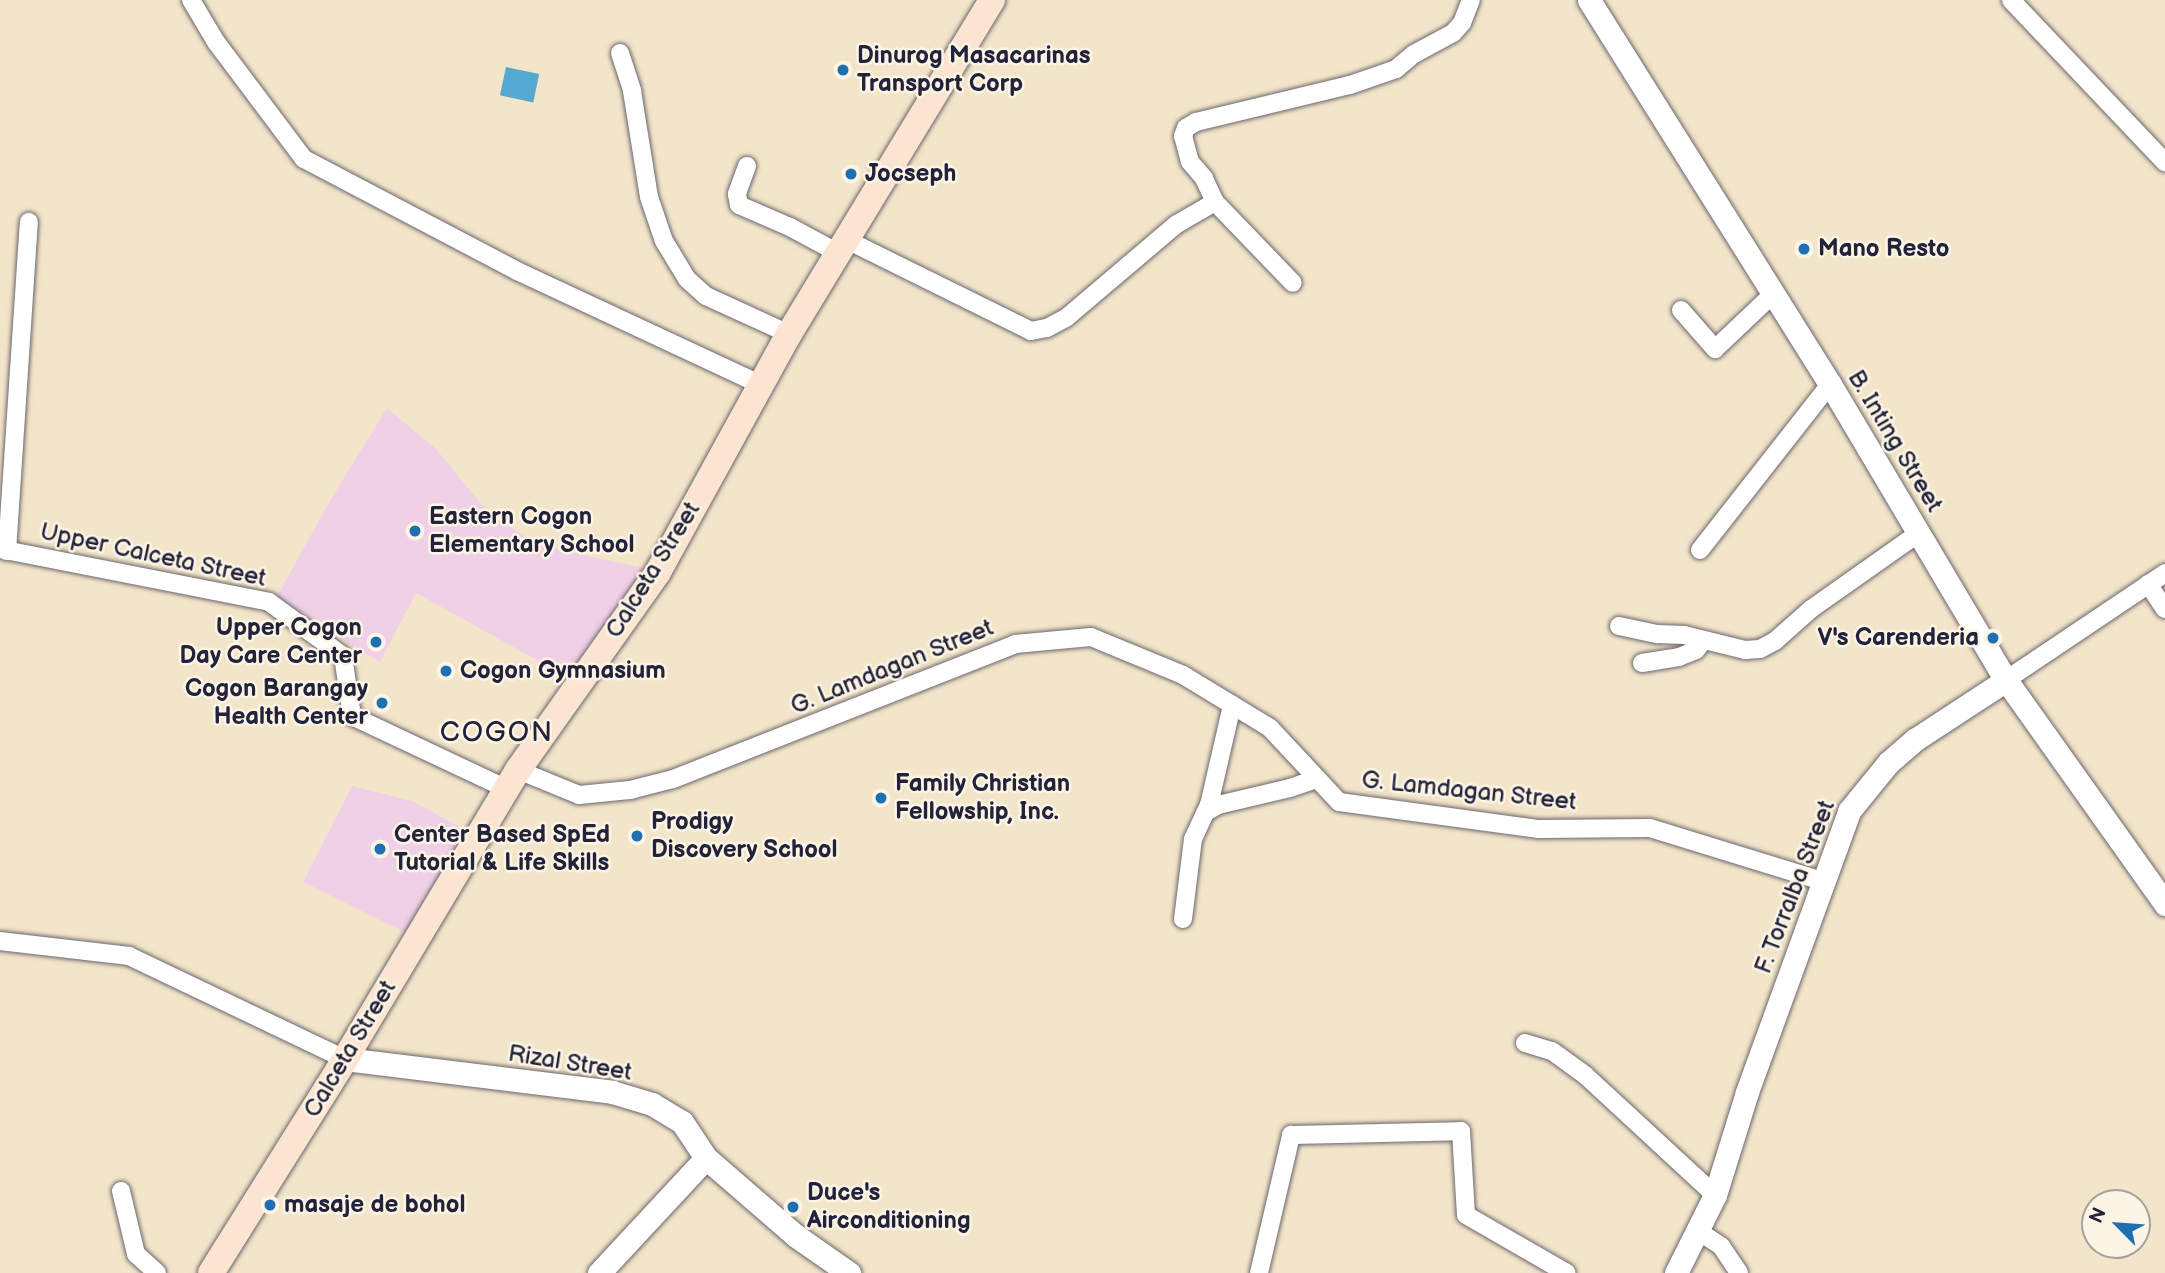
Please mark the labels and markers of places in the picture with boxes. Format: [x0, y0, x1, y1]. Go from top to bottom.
place label: Dinurog Masacarinas Transport Corp [857, 42, 1090, 98]
marker: Dinurog Masacarinas Transport Corp [835, 62, 851, 78]
place label: Jocseph [865, 160, 956, 188]
marker: Jocseph [843, 166, 859, 182]
place label: Mano Resto [1818, 235, 1949, 263]
marker: Mano Resto [1796, 241, 1812, 257]
place label: Eastern Cogon Elementary School [429, 503, 635, 559]
marker: Eastern Cogon Elementary School [407, 523, 423, 539]
place label: Upper Cogon Day Care Center [179, 614, 362, 670]
place label: V's Carenderia [1817, 624, 1979, 652]
marker: V's Carenderia [1985, 630, 2001, 646]
marker: Upper Cogon Day Care Center [368, 634, 384, 650]
place label: Cogon Gymnasium [460, 657, 666, 685]
marker: Cogon Gymnasium [438, 663, 454, 679]
place label: Cogon Barangay Health Center [185, 675, 368, 731]
marker: Cogon Barangay Health Center [374, 695, 390, 711]
place label: Family Christian Fellowship, Inc. [895, 770, 1071, 826]
marker: Family Christian Fellowship, Inc. [873, 790, 889, 806]
place label: Prodigy Discovery School [651, 808, 838, 864]
place label: Center Based SpEd Tutorial & Life Skills [394, 821, 610, 877]
marker: Prodigy Discovery School [629, 828, 645, 844]
marker: Center Based SpEd Tutorial & Life Skills [372, 841, 388, 857]
place label: Duce's Airconditioning [807, 1179, 970, 1235]
place label: masaje de bohol [284, 1191, 465, 1219]
marker: masaje de bohol [262, 1197, 278, 1213]
marker: Duce's Airconditioning [785, 1199, 801, 1215]

